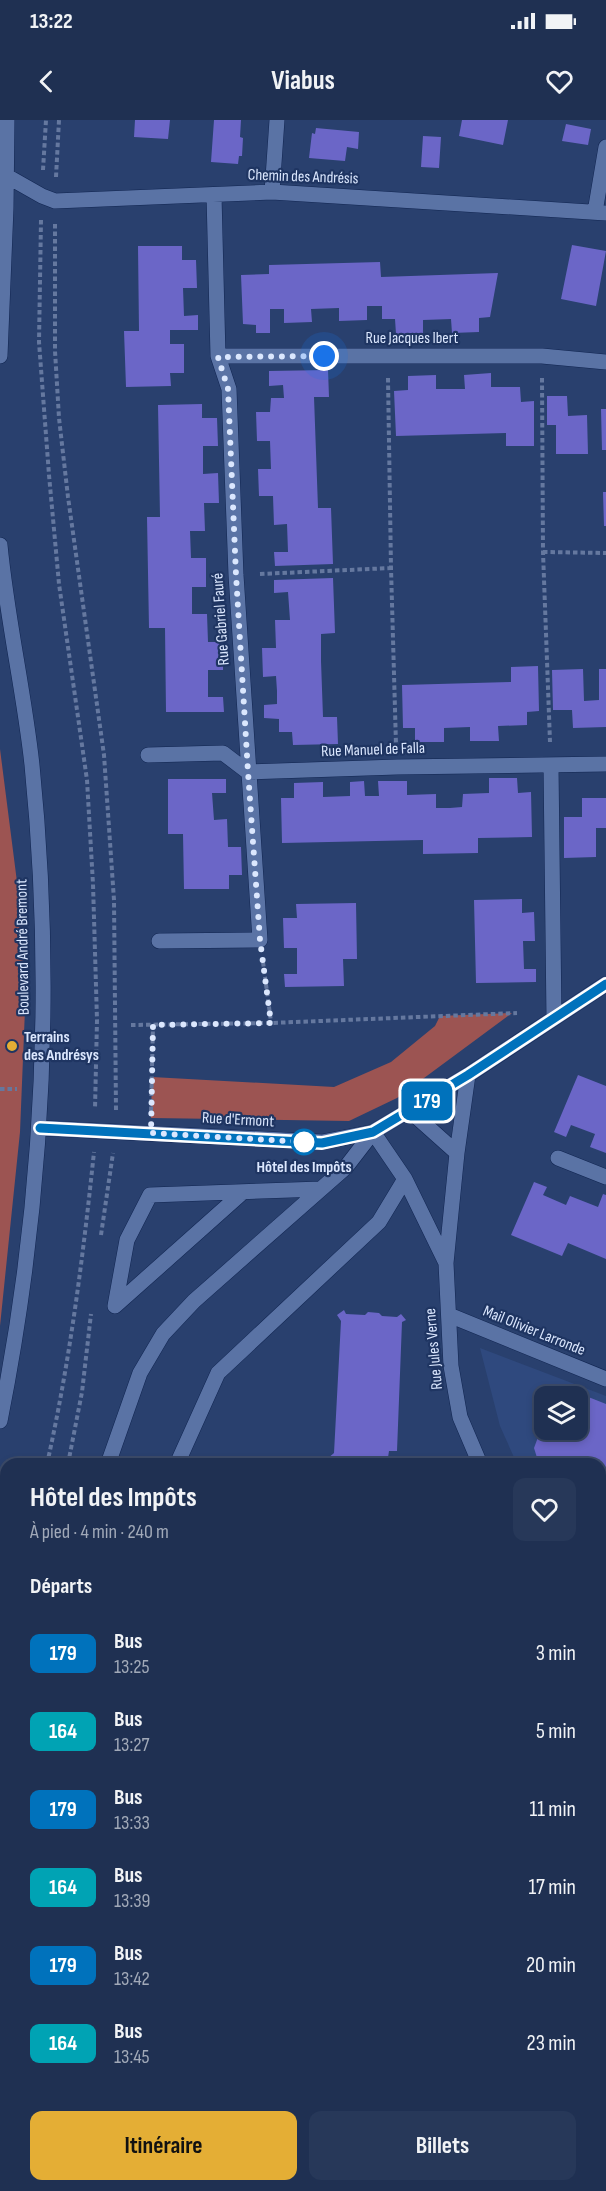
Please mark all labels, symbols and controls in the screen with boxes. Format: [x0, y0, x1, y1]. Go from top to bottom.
text: 13:22 [30, 8, 73, 35]
icon: back [30, 65, 63, 98]
text: Viabus [271, 65, 335, 97]
icon: heart [543, 65, 576, 98]
street label: Chemin des Andrésis [247, 166, 359, 188]
street label: Rue Jacques Ibert [366, 329, 459, 348]
your location [309, 341, 339, 371]
street label: Rue Gabriel Fauré [208, 572, 234, 666]
street label: Rue Manuel de Falla [321, 739, 425, 761]
street label: Boulevard André Bremont [12, 879, 34, 1015]
place label: Terrains des Andrésys [24, 1028, 99, 1065]
marker: Terrains des Andrésys [5, 1039, 19, 1053]
line badge: 179 [392, 1082, 462, 1120]
text: 179 [413, 1089, 441, 1114]
street label: Rue d'Ermont [201, 1109, 275, 1131]
marker: Hôtel des Impôts [291, 1129, 317, 1155]
place label: Hôtel des Impôts [256, 1158, 352, 1177]
street label: Mail Olivier Larronde [480, 1302, 588, 1360]
street label: Rue Jules Verne [421, 1307, 447, 1391]
map controls [534, 1386, 588, 1440]
button: layers [534, 1386, 588, 1440]
button: heart [513, 1478, 576, 1541]
text: Hôtel des Impôts [30, 1481, 197, 1514]
text: À pied · 4 min · 240 m [30, 1520, 169, 1544]
text: Départs [30, 1573, 92, 1600]
text: Bus [114, 1628, 143, 1655]
text: 3 min [536, 1640, 576, 1667]
text: 179 [49, 1641, 77, 1666]
text: 13:25 [114, 1655, 149, 1679]
text: Bus [114, 1706, 143, 1733]
text: 5 min [536, 1718, 576, 1745]
text: 164 [49, 1719, 77, 1744]
text: 13:27 [114, 1733, 149, 1757]
text: Bus [114, 1784, 143, 1811]
text: 11 min [529, 1796, 576, 1823]
text: 179 [49, 1797, 77, 1822]
text: 13:33 [114, 1811, 150, 1835]
text: Bus [114, 1862, 143, 1889]
text: 17 min [528, 1874, 576, 1901]
text: 164 [49, 1875, 77, 1900]
text: 13:39 [114, 1889, 150, 1913]
text: Bus [114, 1940, 143, 1967]
text: 20 min [526, 1952, 576, 1979]
text: 179 [49, 1953, 77, 1978]
text: 13:42 [114, 1967, 150, 1991]
text: Bus [114, 2018, 143, 2045]
text: 23 min [527, 2030, 576, 2057]
text: 164 [49, 2031, 77, 2056]
text: 13:45 [114, 2045, 150, 2069]
button: Itinéraire [30, 2111, 297, 2180]
button: Billets [309, 2111, 576, 2180]

